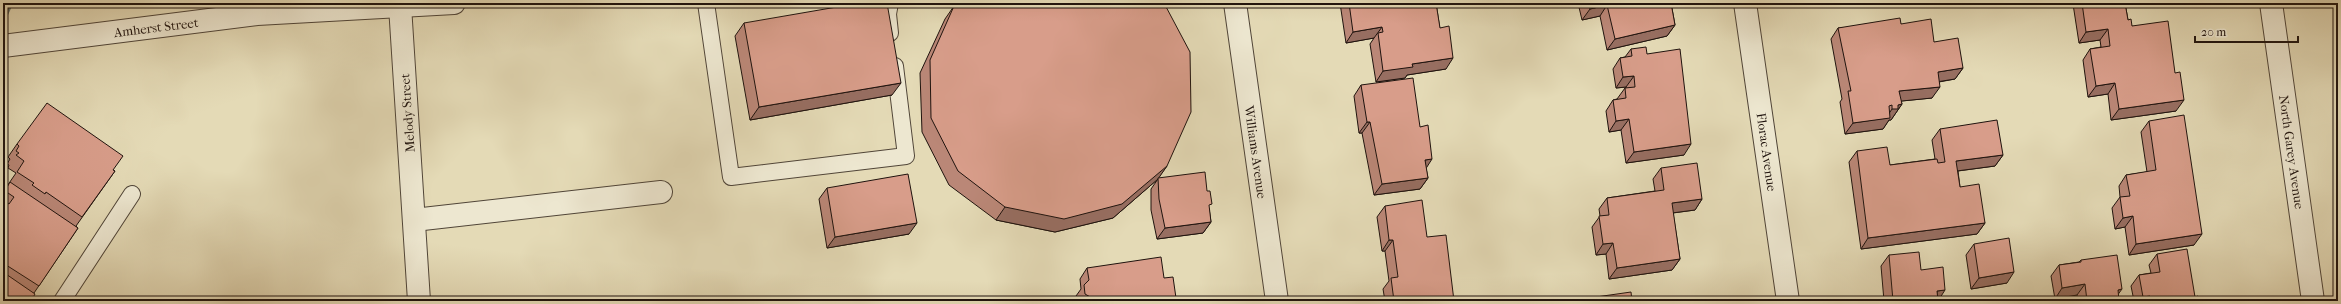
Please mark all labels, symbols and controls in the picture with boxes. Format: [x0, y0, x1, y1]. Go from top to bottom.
street label: Amherst Street [112, 15, 199, 40]
scale bar [2195, 18, 2298, 44]
text: 20 m [2201, 25, 2226, 39]
street label: Melody Street [397, 73, 418, 153]
street label: North Garey Avenue [2276, 94, 2307, 211]
street label: Williams Avenue [1241, 104, 1270, 200]
street label: Florac Avenue [1754, 112, 1780, 193]

